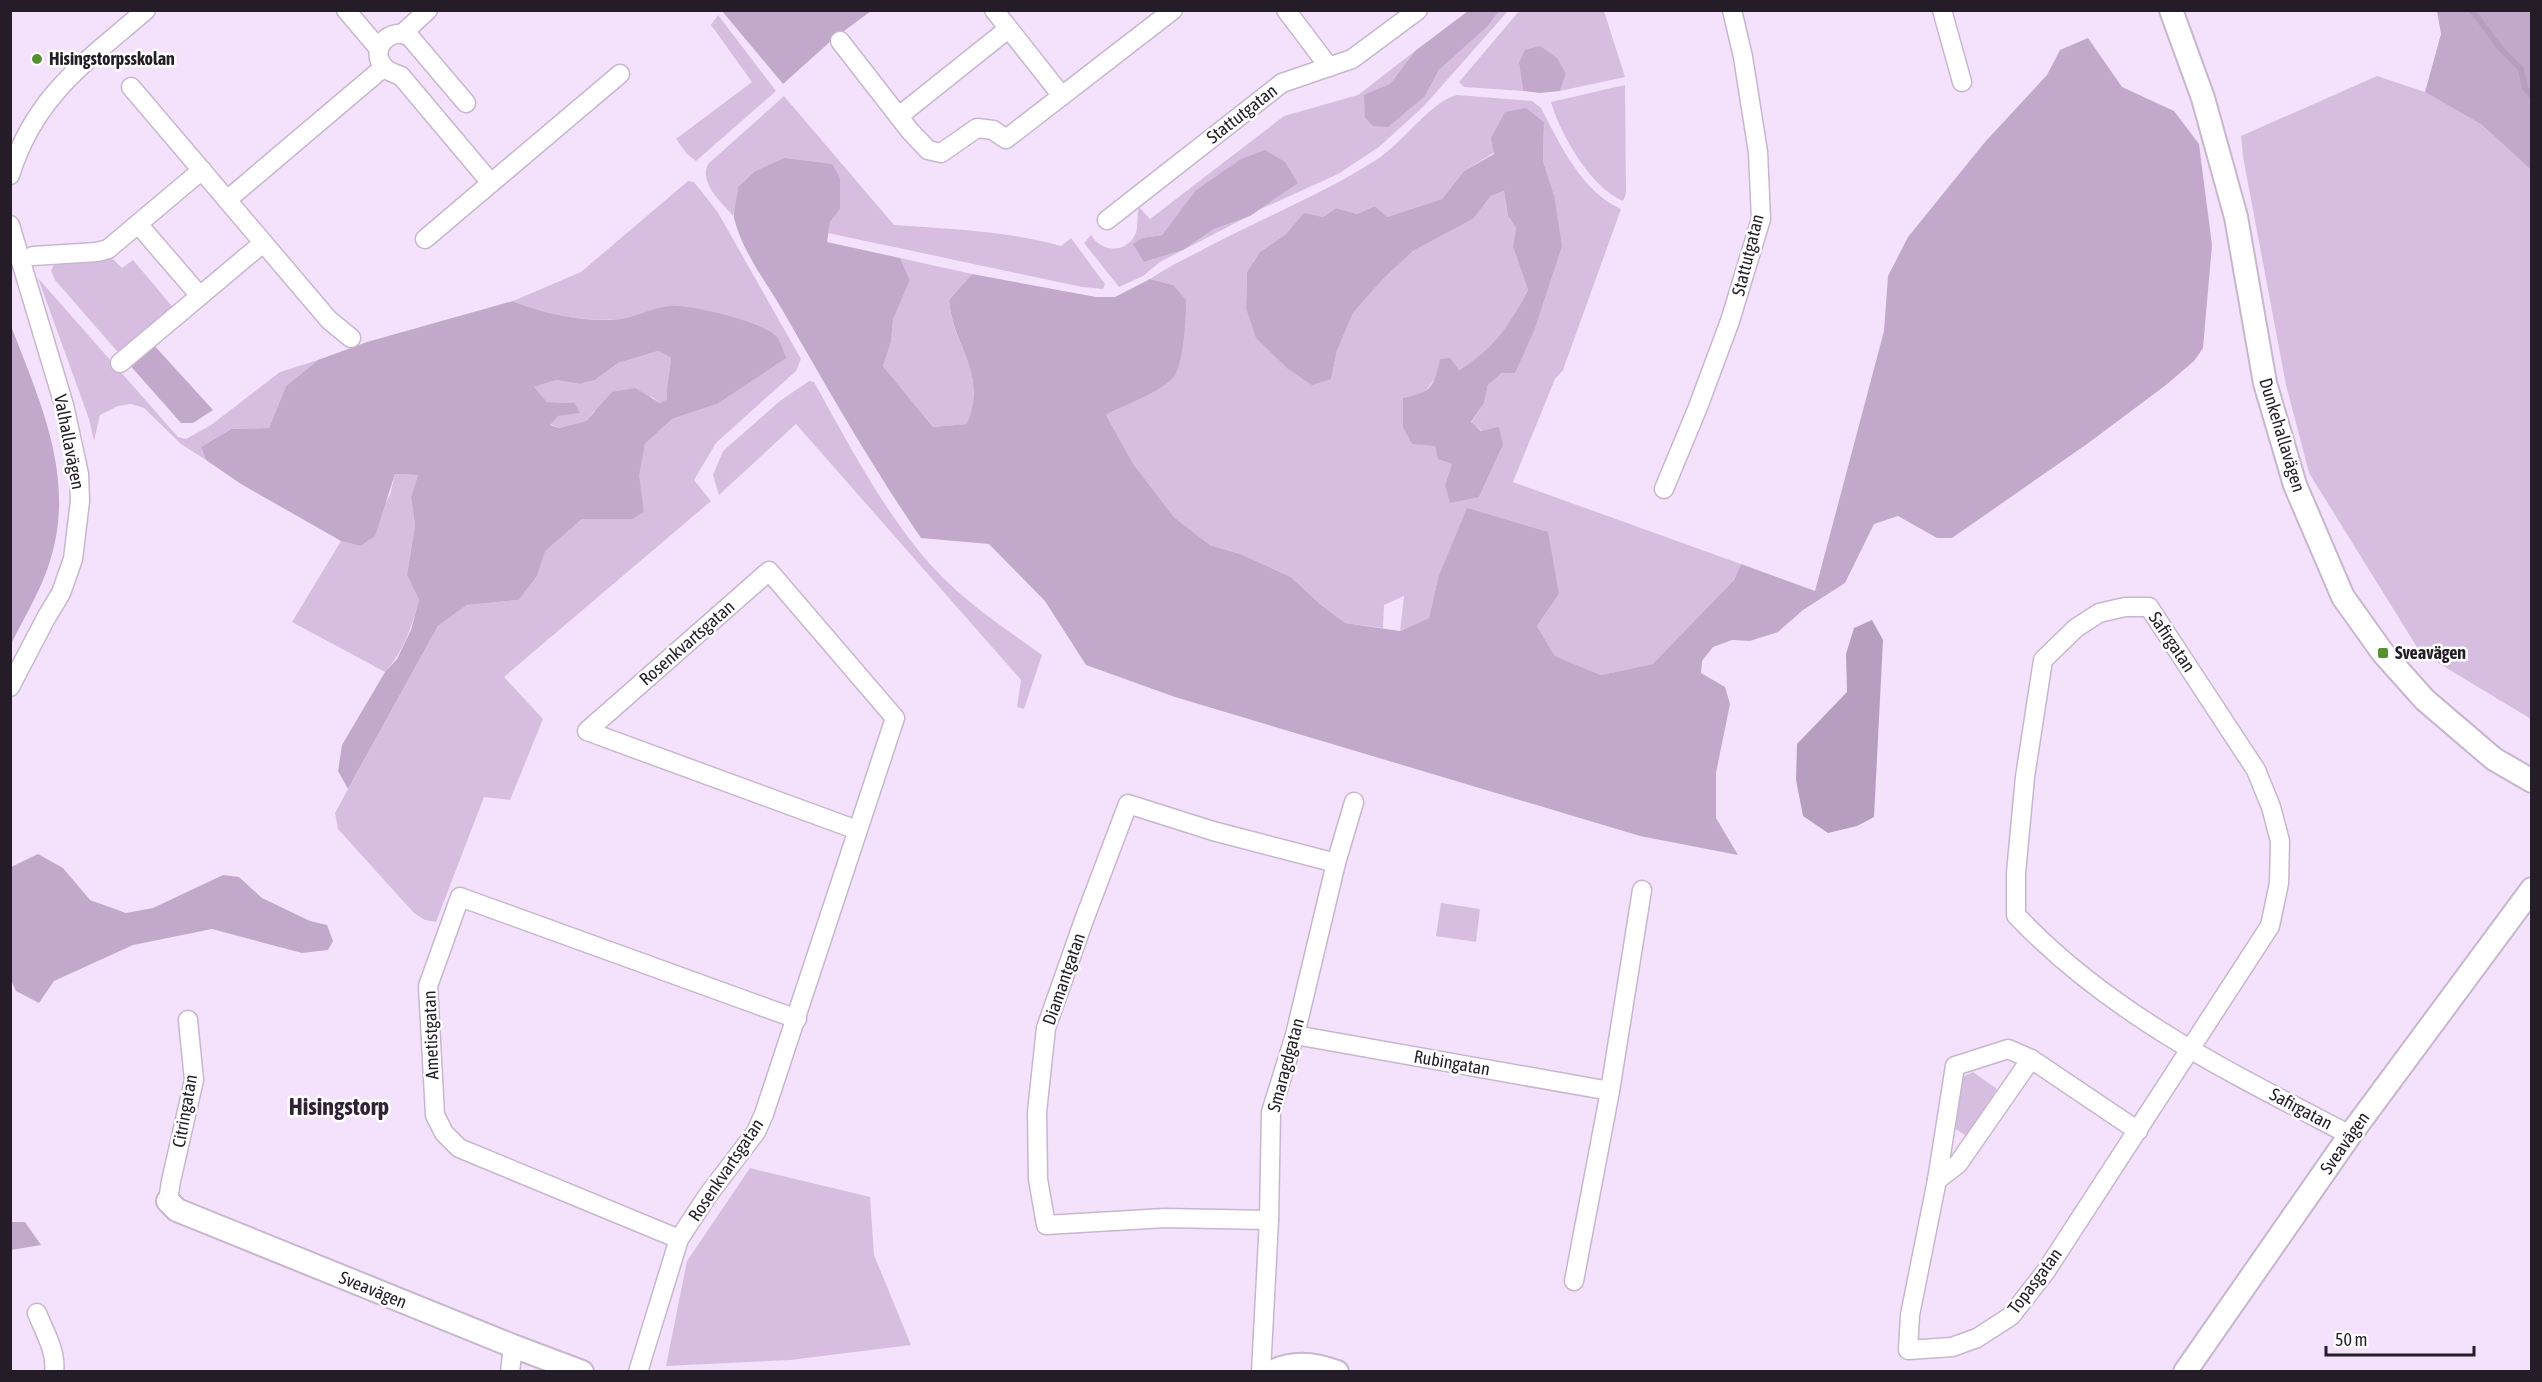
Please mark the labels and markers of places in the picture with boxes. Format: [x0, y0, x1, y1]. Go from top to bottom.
place label: Hisingstorpsskolan [49, 48, 175, 69]
marker: Hisingstorpsskolan [30, 52, 44, 66]
place label: Sveavägen [2395, 642, 2466, 663]
marker: Sveavägen [2376, 646, 2390, 660]

